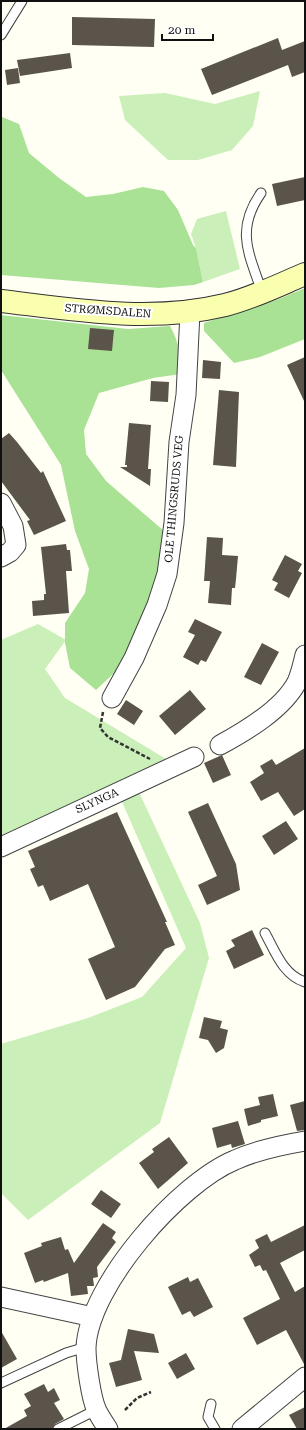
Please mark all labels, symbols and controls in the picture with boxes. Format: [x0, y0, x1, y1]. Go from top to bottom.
scale bar [162, 16, 213, 42]
text: 20 m [168, 23, 195, 37]
street label: STRØMSDALEN [64, 301, 152, 321]
street label: OLE THINGSRUDS VEG [162, 434, 186, 563]
street label: SLYNGA [73, 786, 121, 816]

